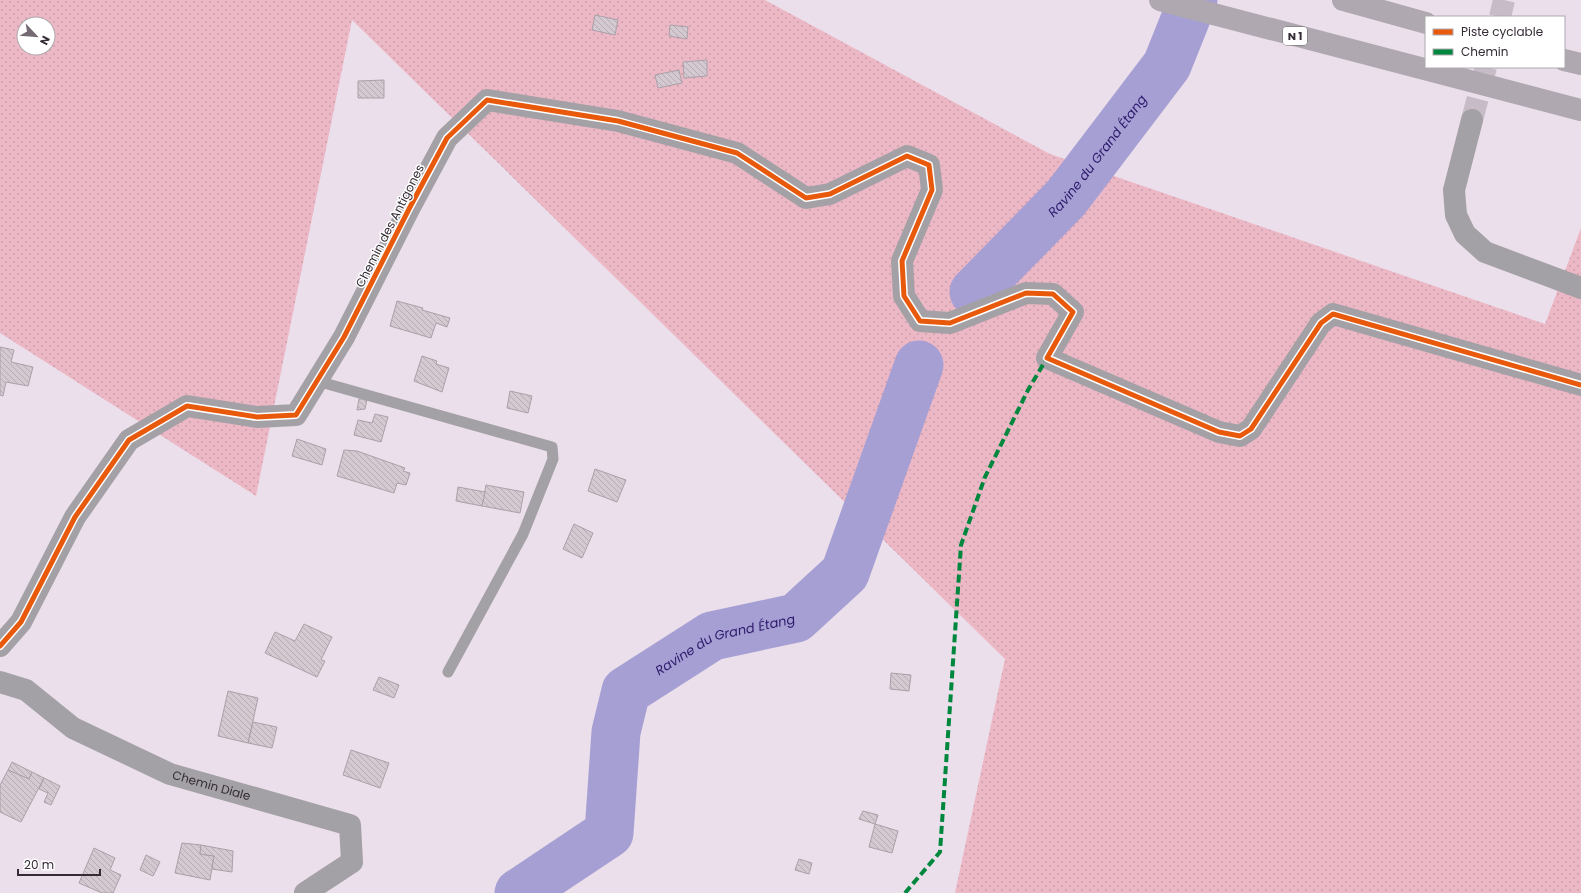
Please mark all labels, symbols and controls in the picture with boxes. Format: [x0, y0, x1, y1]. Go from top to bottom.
north arrow [16, 16, 56, 56]
legend [1425, 16, 1565, 68]
text: Piste cyclable [1461, 23, 1543, 40]
road number: N 1 [1283, 27, 1307, 45]
text: N [36, 33, 54, 48]
text: Chemin [1461, 43, 1508, 60]
water label: Ravine du Grand Étang [1044, 91, 1151, 221]
street label: Chemin des Antigones [351, 161, 428, 290]
water label: Ravine du Grand Étang [652, 609, 797, 680]
street label: Chemin Diale [170, 766, 253, 804]
scale bar [18, 851, 100, 877]
text: 20 m [24, 856, 54, 873]

